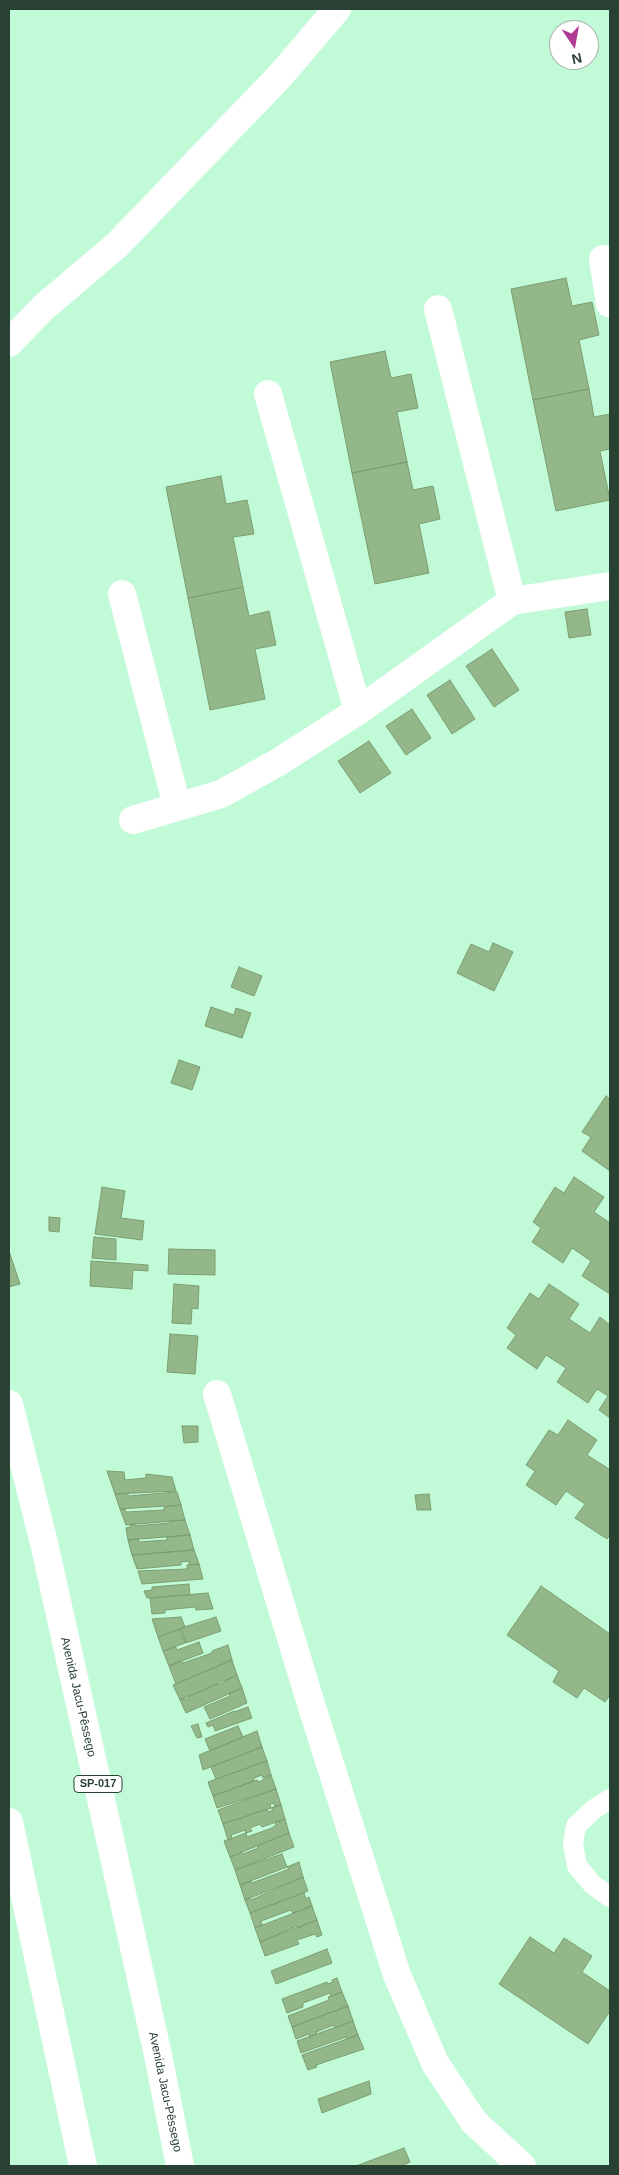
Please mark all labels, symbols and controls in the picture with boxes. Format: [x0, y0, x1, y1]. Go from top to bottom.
north arrow [549, 20, 599, 70]
text: N [570, 50, 584, 68]
street label: Avenida Jacu-Pêssego [57, 1636, 99, 1758]
road number: SP-017 [74, 1776, 122, 1792]
street label: Avenida Jacu-Pêssego [145, 2031, 185, 2153]

